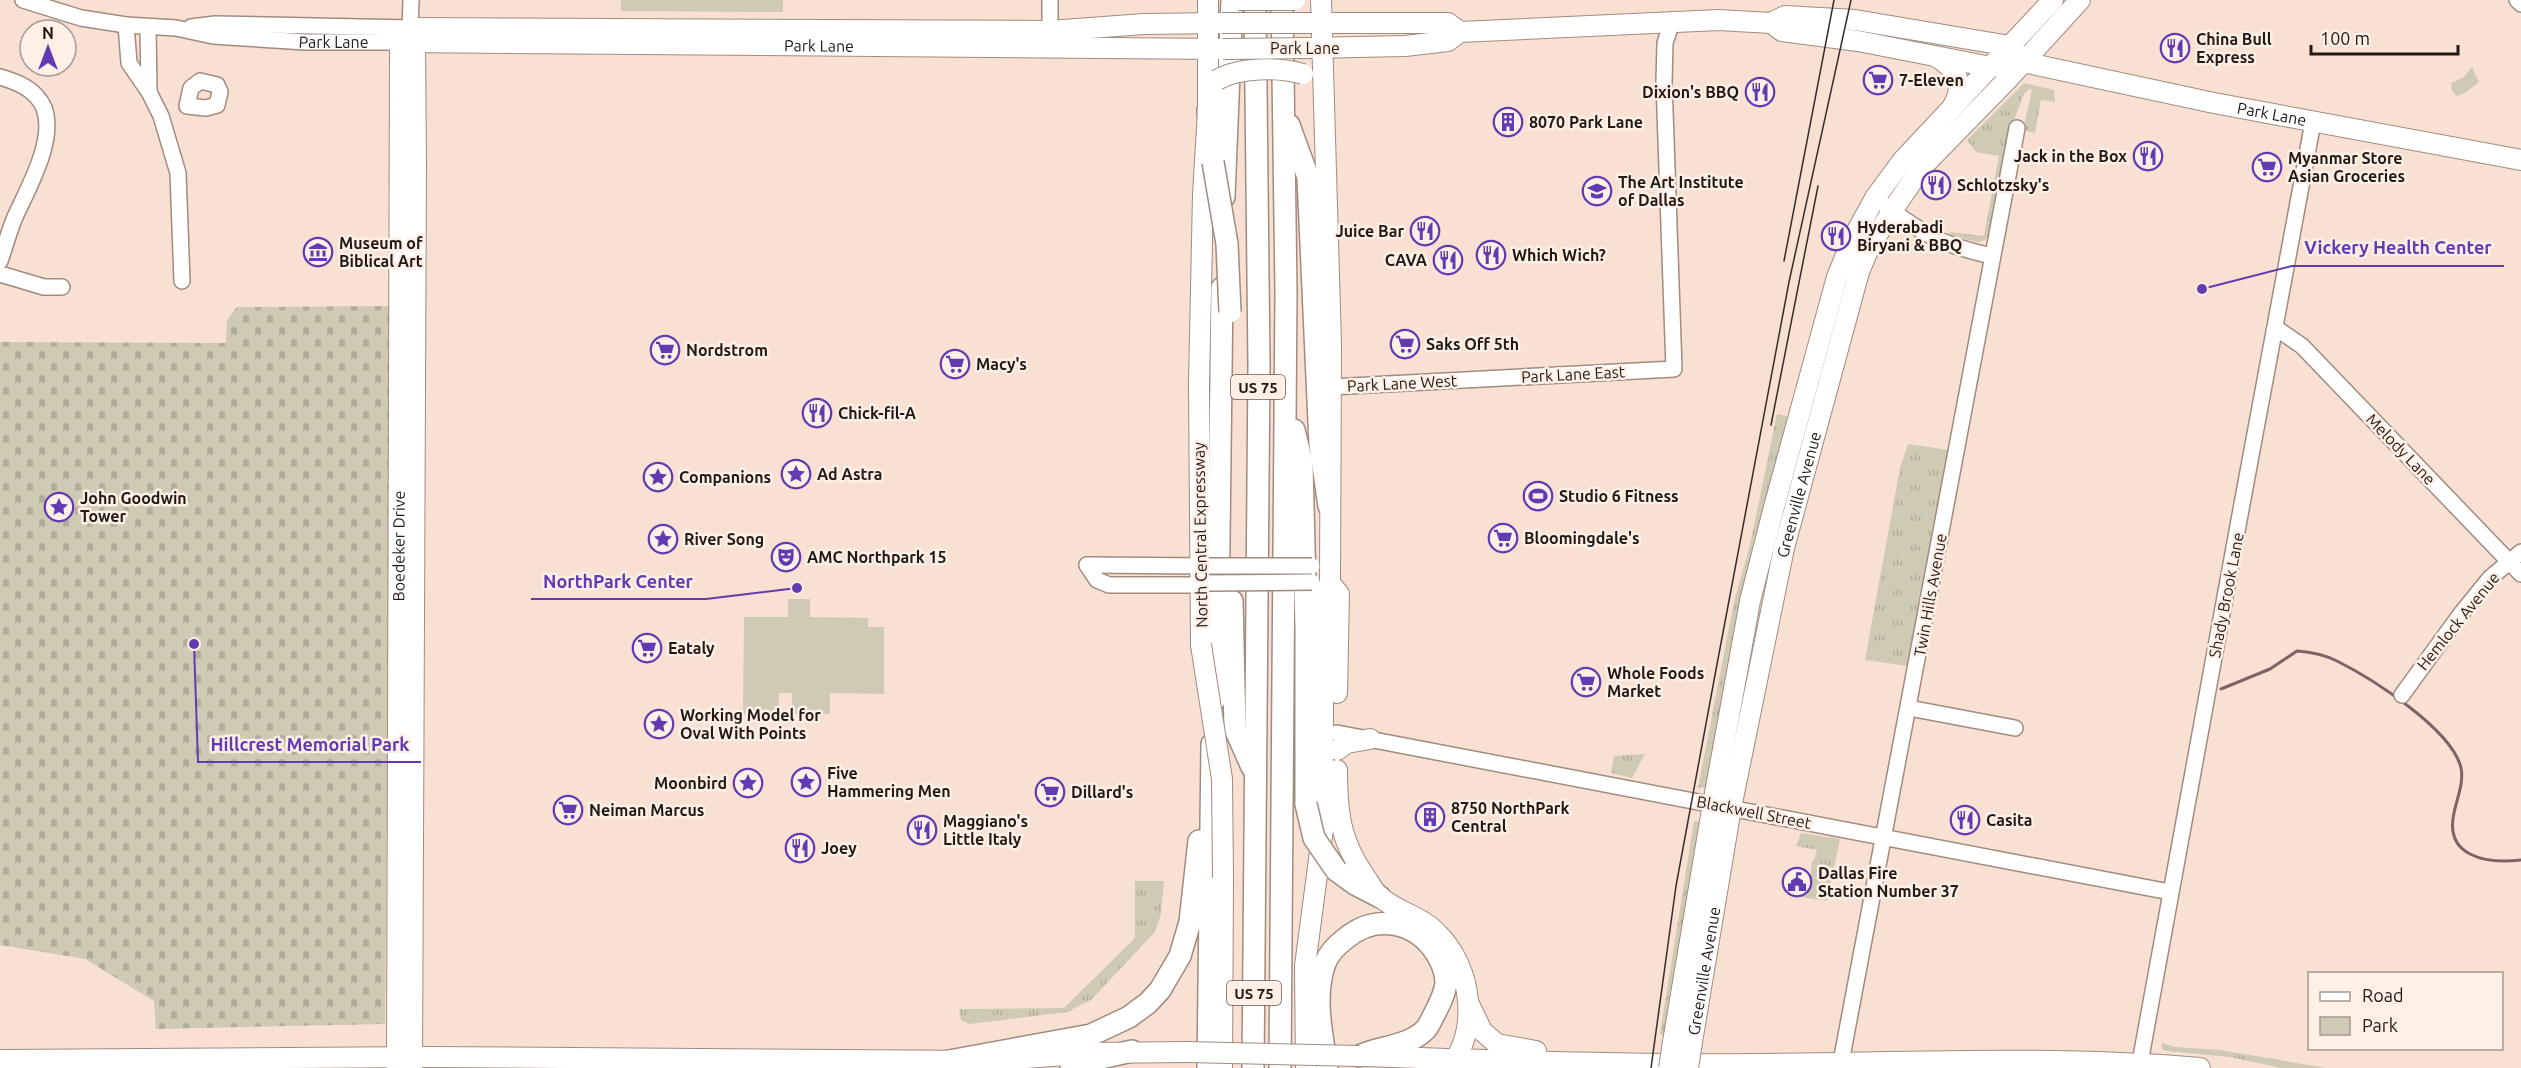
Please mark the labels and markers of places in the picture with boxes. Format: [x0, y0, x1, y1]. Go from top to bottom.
place label: China Bull Express [2196, 30, 2272, 66]
restaurant icon: China Bull Express [2159, 32, 2191, 64]
supermarket icon: 7-Eleven [1862, 64, 1894, 96]
place label: 7-Eleven [1899, 71, 1964, 89]
restaurant icon: Dixion's BBQ [1744, 76, 1776, 108]
place label: Dixion's BBQ [1642, 83, 1739, 101]
building icon: 8070 Park Lane [1492, 106, 1524, 138]
place label: 8070 Park Lane [1529, 113, 1643, 131]
restaurant icon: Jack in the Box [2132, 140, 2164, 172]
place label: Jack in the Box [2014, 147, 2127, 165]
place label: Myanmar Store Asian Groceries [2288, 149, 2405, 185]
supermarket icon: Myanmar Store Asian Groceries [2251, 151, 2283, 183]
restaurant icon: Schlotzsky's [1920, 169, 1952, 201]
place label: The Art Institute of Dallas [1618, 173, 1744, 209]
school or university icon: The Art Institute of Dallas [1581, 175, 1613, 207]
place label: Schlotzsky's [1957, 176, 2049, 194]
restaurant icon: Juice Bar [1409, 215, 1441, 247]
place label: Hyderabadi Biryani & BBQ [1857, 218, 1962, 254]
restaurant icon: Hyderabadi Biryani & BBQ [1820, 220, 1852, 252]
place label: Juice Bar [1335, 222, 1404, 240]
callout: Vickery Health Center [2292, 230, 2504, 266]
place label: Museum of Biblical Art [339, 234, 423, 270]
museum icon: Museum of Biblical Art [302, 236, 334, 268]
restaurant icon: Which Wich? [1475, 239, 1507, 271]
restaurant icon: CAVA [1432, 244, 1464, 276]
place label: Which Wich? [1512, 246, 1606, 264]
place label: CAVA [1385, 251, 1428, 269]
supermarket icon: Saks Off 5th [1389, 328, 1421, 360]
supermarket icon: Nordstrom [649, 334, 681, 366]
place label: Saks Off 5th [1426, 335, 1519, 353]
place label: Nordstrom [686, 341, 768, 359]
supermarket icon: Macy's [939, 348, 971, 380]
place label: Macy's [976, 355, 1027, 373]
restaurant icon: Chick-fil-A [801, 397, 833, 429]
place label: Chick-fil-A [838, 404, 917, 422]
place icon: Ad Astra [780, 458, 812, 490]
place icon: Companions [642, 461, 674, 493]
place label: Ad Astra [817, 465, 883, 483]
place label: Companions [679, 468, 771, 486]
sports icon: Studio 6 Fitness [1522, 480, 1554, 512]
place label: Studio 6 Fitness [1559, 487, 1679, 505]
place label: John Goodwin Tower [80, 489, 187, 525]
place icon: John Goodwin Tower [43, 491, 75, 523]
supermarket icon: Bloomingdale's [1487, 522, 1519, 554]
place icon: River Song [647, 523, 679, 555]
place label: Bloomingdale's [1524, 529, 1640, 547]
place label: River Song [684, 530, 764, 548]
theatre icon: AMC Northpark 15 [770, 541, 802, 573]
place label: AMC Northpark 15 [807, 548, 947, 566]
callout: NorthPark Center [531, 563, 706, 599]
supermarket icon: Eataly [631, 632, 663, 664]
place label: Eataly [668, 639, 715, 657]
place label: Whole Foods Market [1607, 664, 1704, 700]
supermarket icon: Whole Foods Market [1570, 666, 1602, 698]
place label: Working Model for Oval With Points [680, 706, 821, 742]
place icon: Working Model for Oval With Points [643, 708, 675, 740]
callout: Hillcrest Memorial Park [198, 726, 421, 762]
place label: Five Hammering Men [827, 764, 951, 800]
place icon: Five Hammering Men [790, 766, 822, 798]
place icon: Moonbird [732, 767, 764, 799]
place label: Moonbird [654, 774, 727, 792]
supermarket icon: Dillard's [1034, 776, 1066, 808]
place label: Dillard's [1071, 783, 1133, 801]
supermarket icon: Neiman Marcus [552, 794, 584, 826]
place label: 8750 NorthPark Central [1451, 799, 1569, 835]
place label: Neiman Marcus [589, 801, 704, 819]
building icon: 8750 NorthPark Central [1414, 801, 1446, 833]
restaurant icon: Casita [1949, 804, 1981, 836]
place label: Casita [1986, 811, 2032, 829]
place label: Maggiano's Little Italy [943, 812, 1028, 848]
restaurant icon: Maggiano's Little Italy [906, 814, 938, 846]
restaurant icon: Joey [784, 832, 816, 864]
place label: Joey [821, 839, 857, 857]
place label: Dallas Fire Station Number 37 [1818, 864, 1959, 900]
public building icon: Dallas Fire Station Number 37 [1781, 866, 1813, 898]

